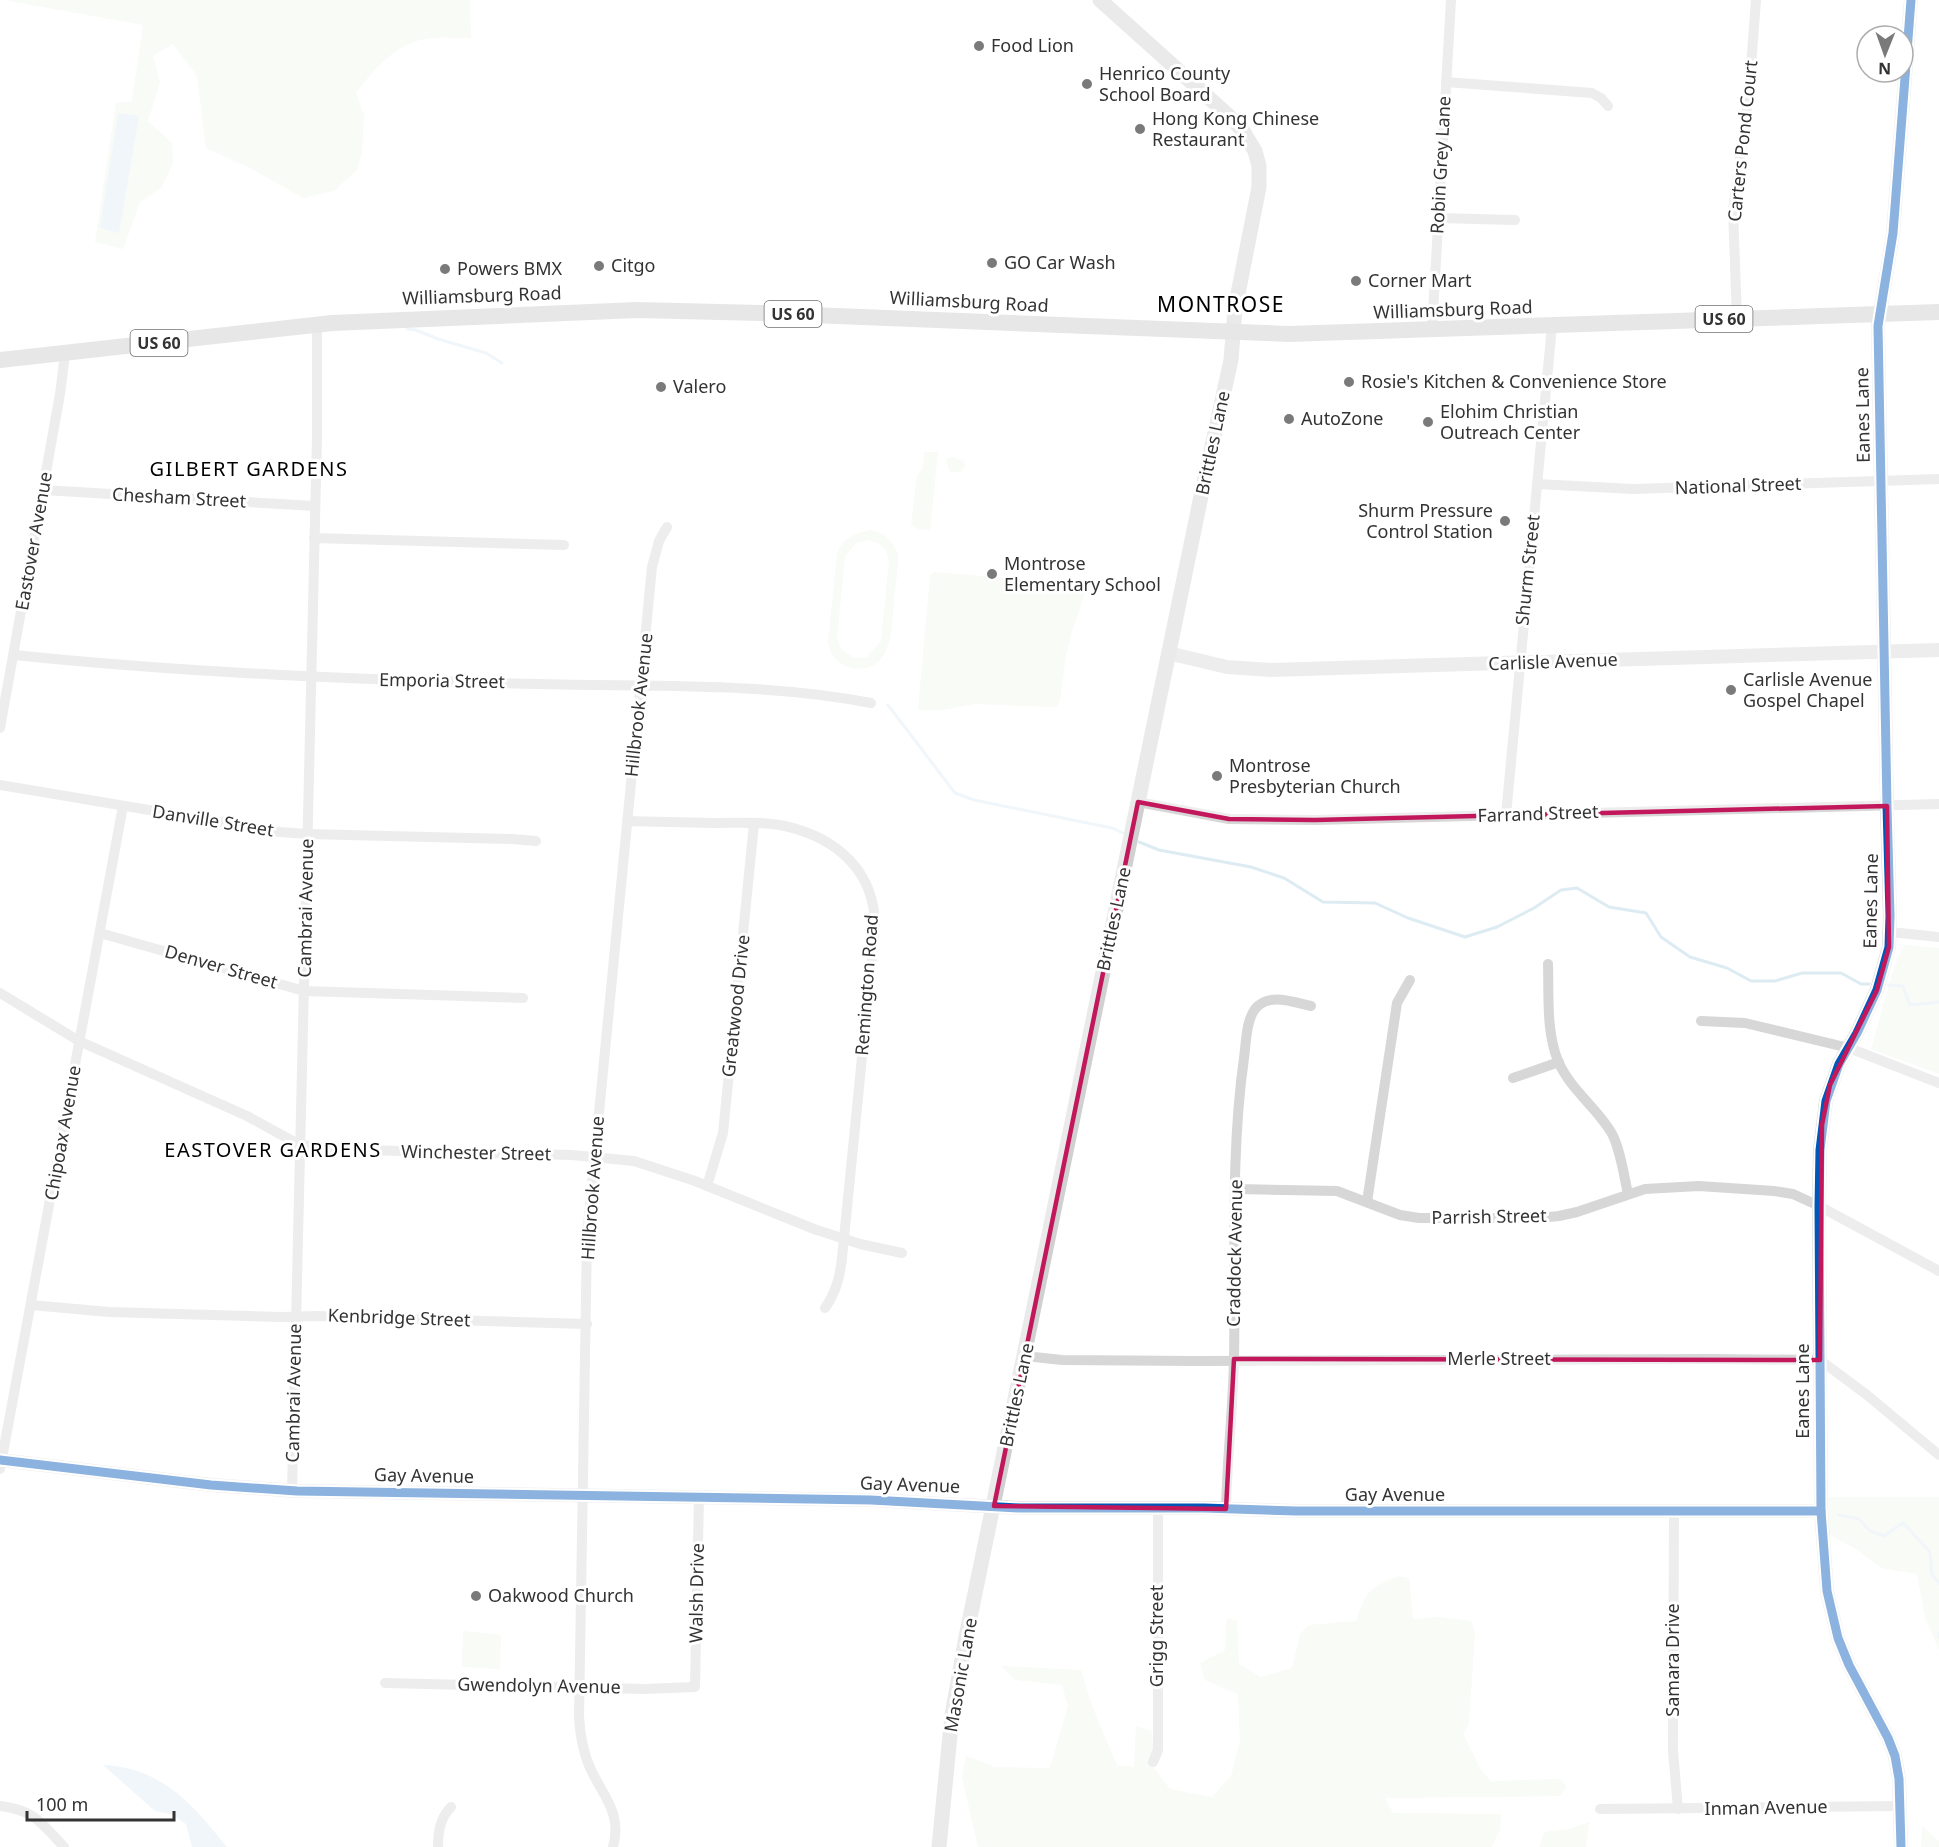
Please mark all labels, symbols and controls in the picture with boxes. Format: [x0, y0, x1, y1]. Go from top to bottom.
north arrow [1855, 24, 1915, 84]
place label: Food Lion [991, 33, 1074, 57]
marker: Food Lion [972, 39, 986, 53]
street label: Carters Pond Court [1722, 58, 1762, 223]
text: N [1878, 58, 1891, 80]
place label: Henrico County School Board [1099, 61, 1231, 106]
marker: Henrico County School Board [1080, 77, 1094, 91]
street label: Robin Grey Lane [1424, 95, 1456, 235]
place label: Hong Kong Chinese Restaurant [1152, 106, 1319, 151]
marker: Hong Kong Chinese Restaurant [1133, 122, 1147, 136]
place label: GO Car Wash [1004, 250, 1116, 274]
place label: Citgo [611, 253, 655, 277]
place label: Powers BMX [457, 256, 562, 280]
marker: GO Car Wash [985, 256, 999, 270]
marker: Citgo [592, 259, 606, 273]
marker: Powers BMX [438, 262, 452, 276]
place label: Corner Mart [1368, 268, 1472, 292]
marker: Corner Mart [1349, 274, 1363, 288]
street label: Williamsburg Road [402, 280, 562, 310]
street label: Williamsburg Road [889, 285, 1049, 317]
district label: MONTROSE [1157, 290, 1285, 318]
street label: Williamsburg Road [1373, 294, 1533, 324]
road number: US 60 [764, 301, 822, 327]
road number: US 60 [1696, 306, 1752, 332]
road number: US 60 [130, 330, 188, 356]
street label: Eanes Lane [1849, 367, 1875, 463]
place label: Rosie's Kitchen & Convenience Store [1361, 369, 1667, 393]
place label: Valero [673, 374, 726, 398]
marker: Rosie's Kitchen & Convenience Store [1342, 375, 1356, 389]
marker: Valero [654, 380, 668, 394]
street label: Brittles Lane [1189, 389, 1235, 497]
place label: Elohim Christian Outreach Center [1440, 399, 1581, 444]
place label: AutoZone [1301, 406, 1383, 430]
marker: AutoZone [1282, 412, 1296, 426]
marker: Elohim Christian Outreach Center [1421, 415, 1435, 429]
district label: GILBERT GARDENS [150, 455, 348, 482]
street label: Eastover Avenue [9, 470, 57, 612]
street label: National Street [1674, 471, 1802, 499]
street label: Chesham Street [111, 482, 247, 513]
place label: Shurm Pressure Control Station [1358, 498, 1493, 543]
street label: Shurm Street [1509, 513, 1545, 627]
marker: Shurm Pressure Control Station [1498, 514, 1512, 528]
place label: Montrose Elementary School [1004, 551, 1161, 596]
marker: Montrose Elementary School [985, 567, 999, 581]
street label: Hillbrook Avenue [619, 632, 658, 778]
street label: Carlisle Avenue [1488, 647, 1618, 675]
street label: Emporia Street [379, 667, 506, 693]
place label: Carlisle Avenue Gospel Chapel [1743, 667, 1873, 712]
marker: Carlisle Avenue Gospel Chapel [1724, 683, 1738, 697]
place label: Montrose Presbyterian Church [1229, 753, 1401, 798]
marker: Montrose Presbyterian Church [1210, 769, 1224, 783]
street label: Danville Street [151, 799, 276, 842]
street label: Farrand Street [1477, 799, 1599, 827]
street label: Cambrai Avenue [292, 838, 318, 978]
street label: Eanes Lane [1857, 853, 1883, 949]
street label: Brittles Lane [1090, 865, 1136, 973]
street label: Remington Road [849, 914, 883, 1056]
street label: Greatwood Drive [716, 933, 754, 1078]
street label: Denver Street [162, 939, 281, 994]
street label: Chipoax Avenue [38, 1063, 86, 1202]
street label: Hillbrook Avenue [575, 1115, 609, 1261]
district label: EASTOVER GARDENS [164, 1136, 382, 1163]
street label: Winchester Street [401, 1139, 552, 1165]
street label: Craddock Avenue [1221, 1179, 1247, 1327]
street label: Parrish Street [1431, 1203, 1547, 1229]
street label: Kenbridge Street [327, 1303, 471, 1332]
street label: Cambrai Avenue [280, 1323, 306, 1463]
street label: Brittles Lane [993, 1341, 1039, 1449]
street label: Eanes Lane [1790, 1343, 1814, 1439]
street label: Merle Street [1447, 1346, 1551, 1370]
street label: Gay Avenue [374, 1462, 474, 1488]
street label: Gay Avenue [860, 1470, 961, 1498]
street label: Gay Avenue [1345, 1482, 1445, 1506]
street label: Walsh Drive [683, 1543, 709, 1643]
place label: Oakwood Church [488, 1583, 634, 1607]
street label: Grigg Street [1144, 1584, 1168, 1687]
marker: Oakwood Church [469, 1589, 483, 1603]
street label: Samara Drive [1660, 1603, 1684, 1717]
street label: Masonic Lane [938, 1616, 982, 1734]
street label: Gwendolyn Avenue [457, 1672, 621, 1698]
scale bar [27, 1784, 174, 1822]
text: 100 m [36, 1792, 88, 1816]
street label: Inman Avenue [1704, 1794, 1828, 1820]

